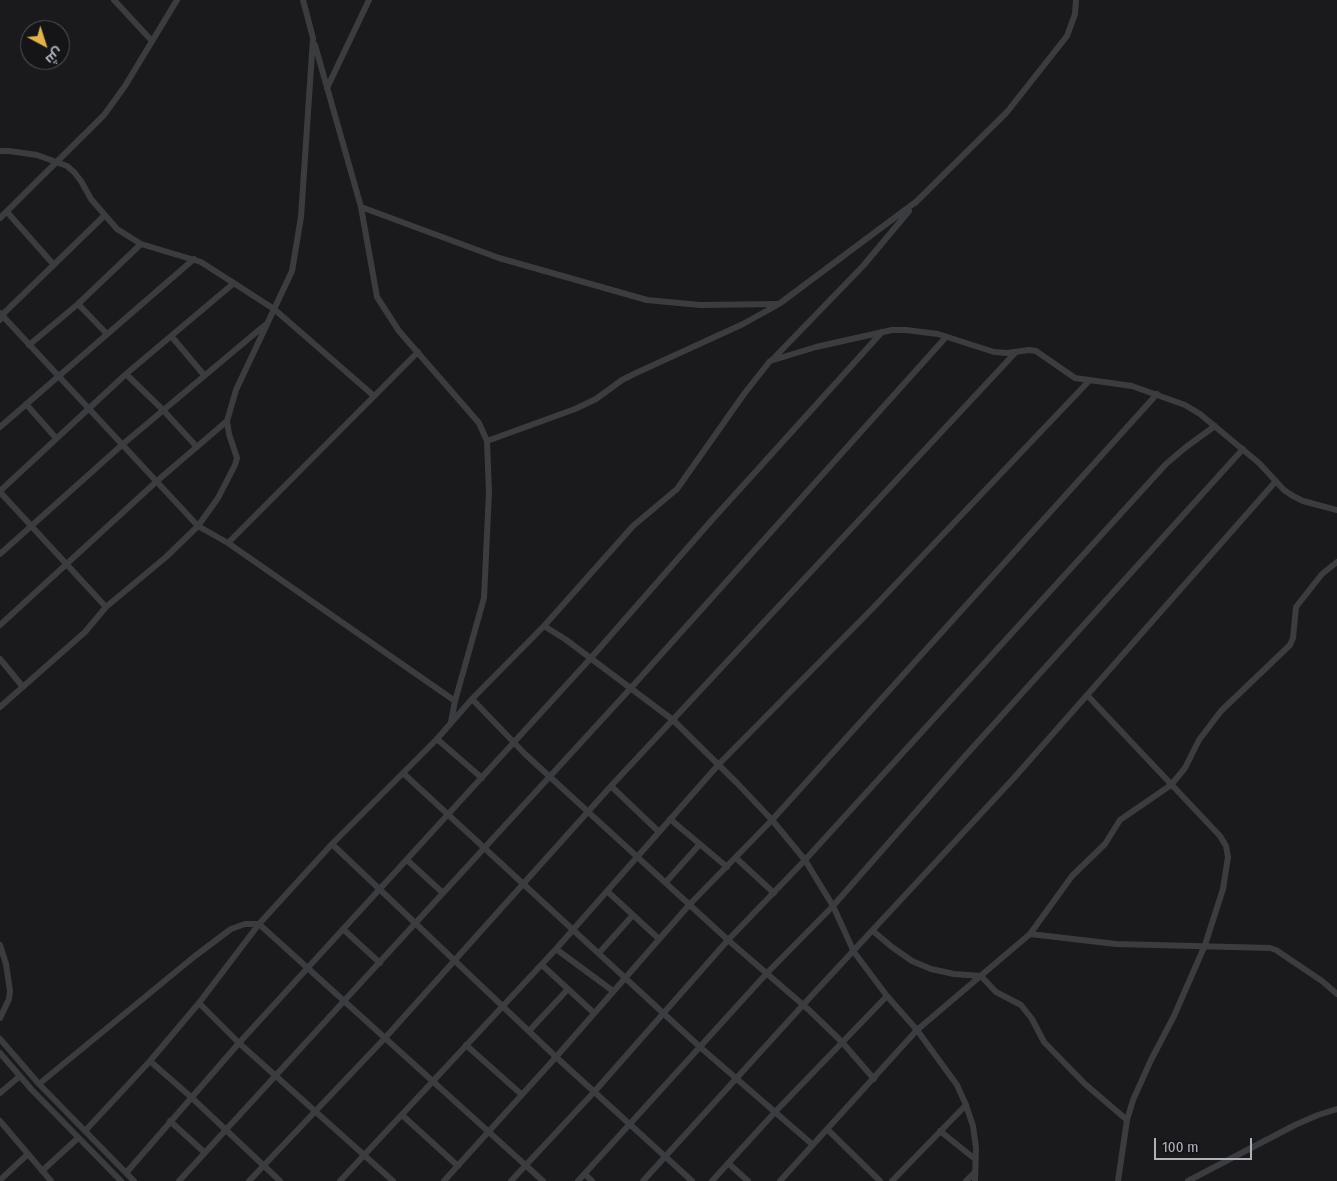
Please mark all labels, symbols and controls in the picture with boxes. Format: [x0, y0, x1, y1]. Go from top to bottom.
north arrow [20, 20, 70, 70]
text: ش [42, 44, 67, 68]
scale bar [1157, 1128, 1254, 1160]
text: 100 m [1162, 1138, 1199, 1156]

